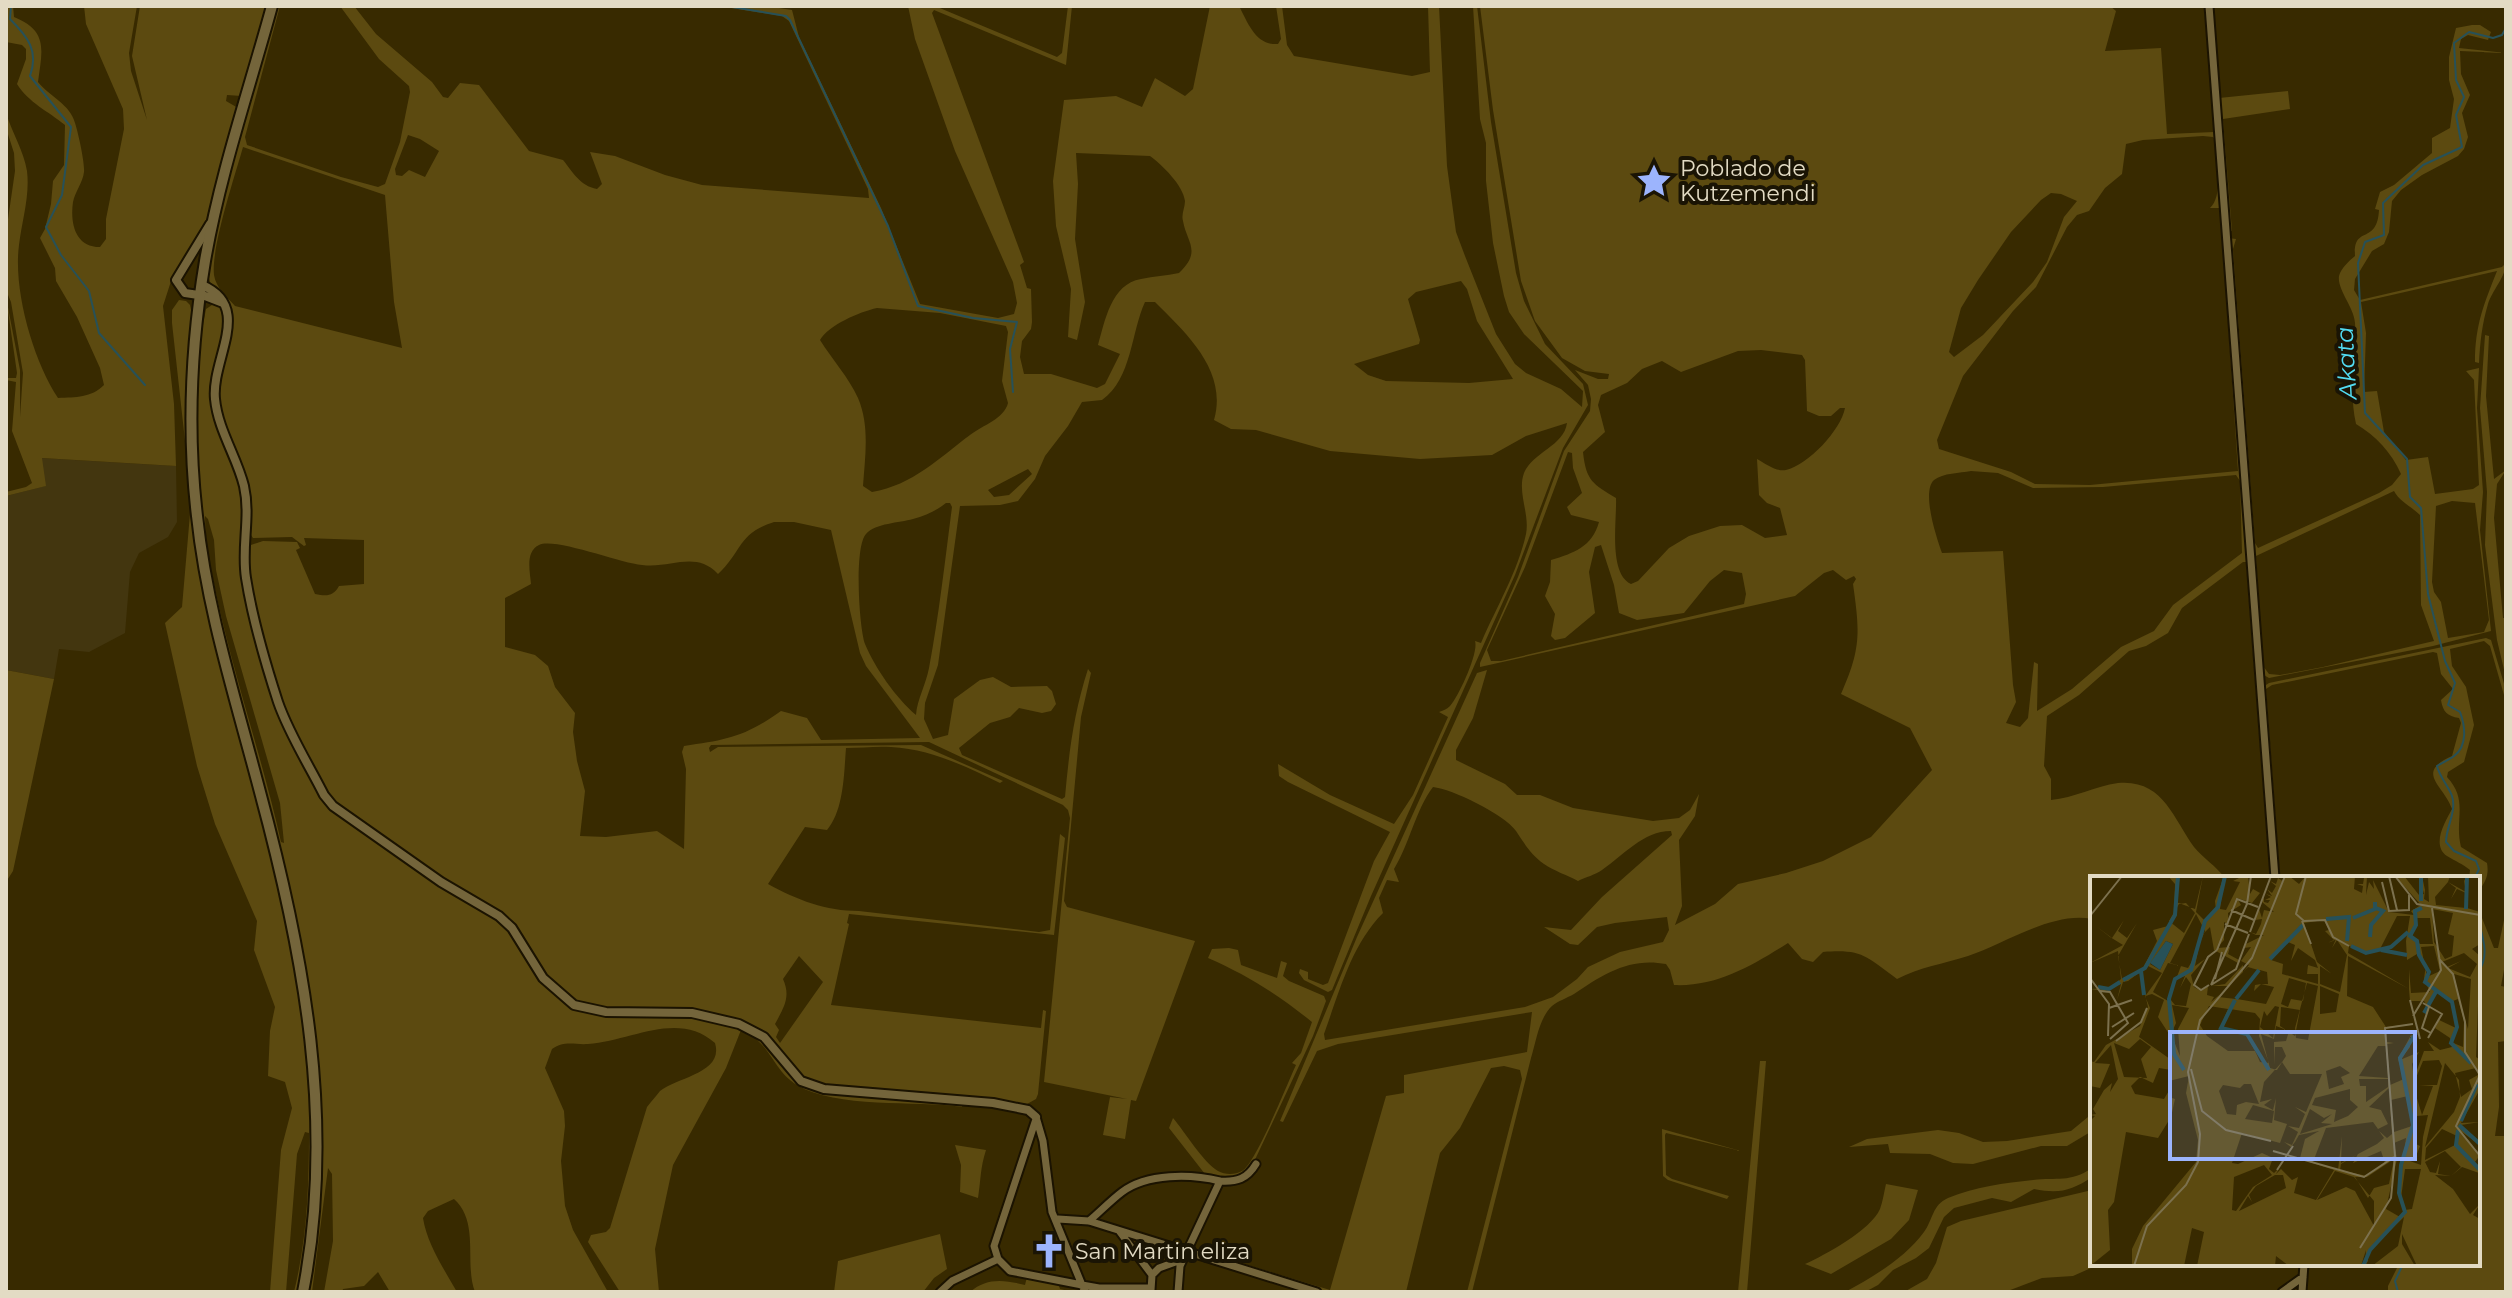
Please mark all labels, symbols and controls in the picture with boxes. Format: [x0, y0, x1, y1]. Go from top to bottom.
place label: Poblado de Kutzemendi [1680, 155, 1816, 207]
place icon: Poblado de Kutzemendi [1635, 162, 1673, 200]
water label: Akata [2330, 326, 2362, 402]
inset map [2090, 876, 2480, 1266]
church icon: San Martin eliza [1030, 1232, 1068, 1270]
place label: San Martin eliza [1075, 1238, 1250, 1265]

